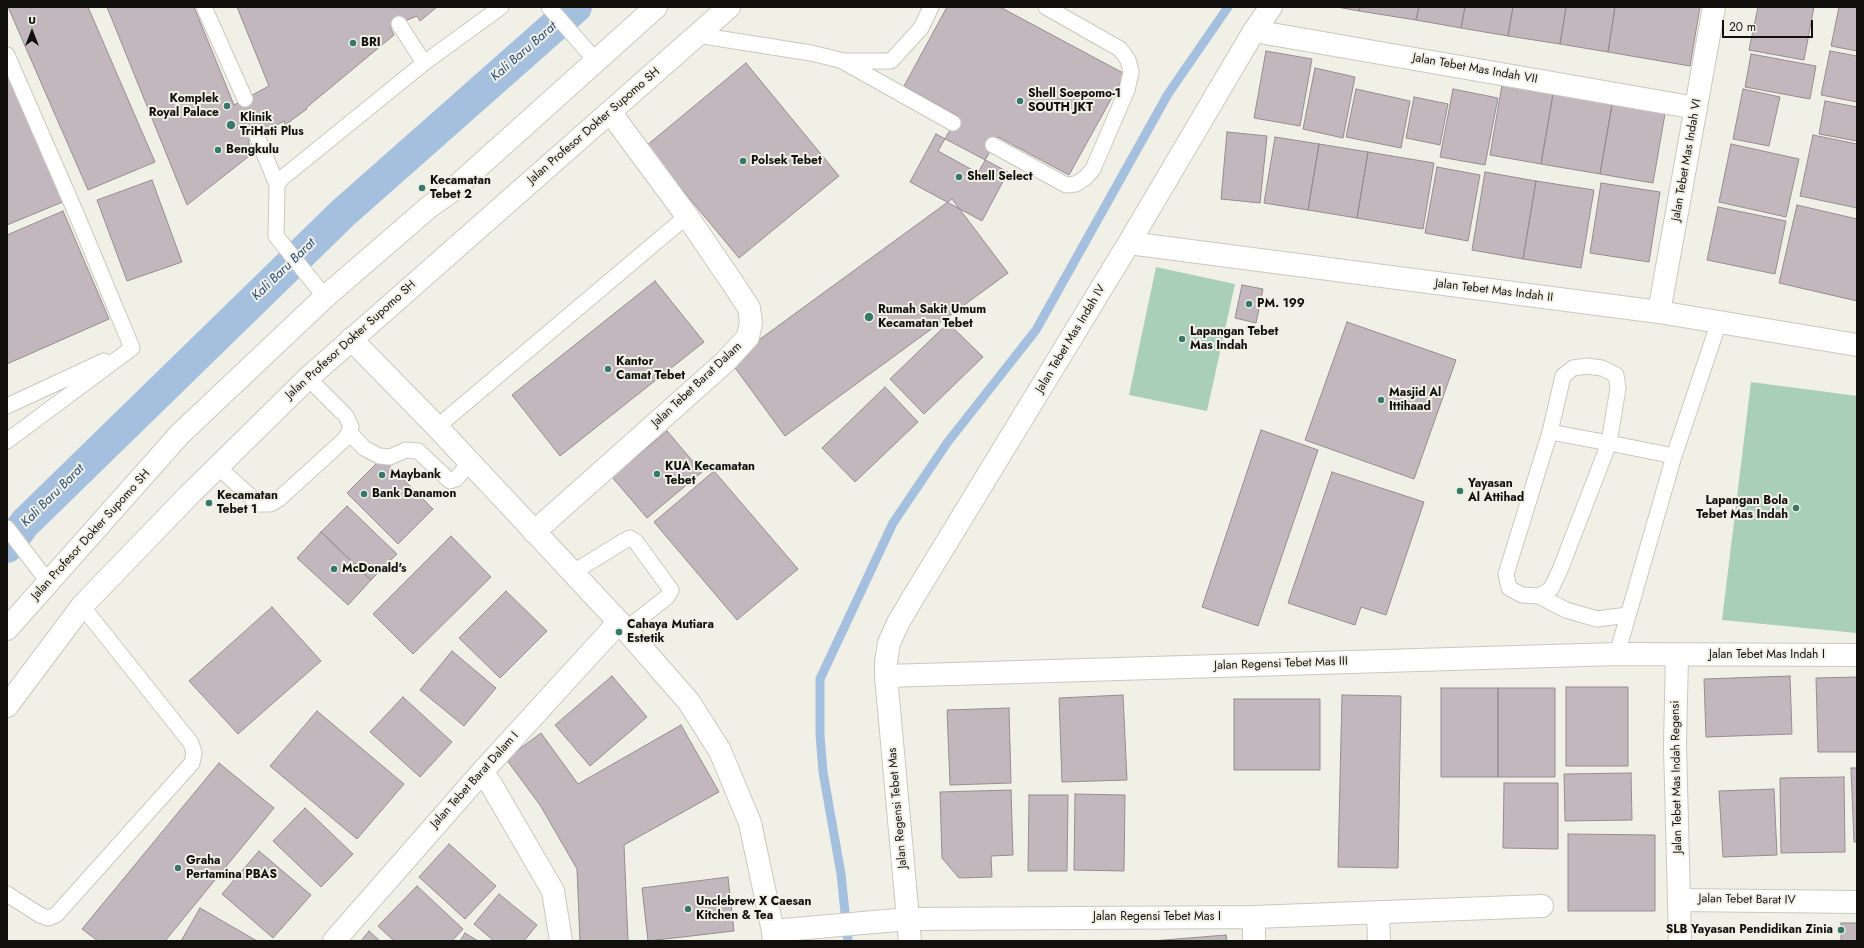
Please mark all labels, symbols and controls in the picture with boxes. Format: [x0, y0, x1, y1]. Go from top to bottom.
north arrow [12, 12, 52, 52]
text: U [28, 12, 36, 28]
scale bar [1724, 12, 1815, 38]
text: 20 m [1729, 18, 1756, 36]
water label: Kali Baru Barat [488, 19, 560, 85]
place label: BRI [361, 36, 381, 50]
marker: BRI [348, 38, 358, 48]
street label: Jalan Tebet Mas Indah VII [1411, 51, 1539, 87]
street label: Jalan Profesor Dokter Supomo SH [525, 65, 663, 187]
place label: Shell Soepomo-1 SOUTH JKT [1028, 87, 1121, 115]
place label: Komplek Royal Palace [149, 92, 219, 120]
marker: Shell Soepomo-1 SOUTH JKT [1015, 96, 1025, 106]
street label: Jalan Tebet Mas Indah VI [1669, 98, 1705, 222]
marker: Komplek Royal Palace [222, 101, 232, 111]
place label: Klinik TriHati Plus [240, 111, 304, 139]
marker: Klinik TriHati Plus [225, 119, 237, 131]
place label: Bengkulu [226, 143, 279, 157]
marker: Bengkulu [213, 145, 223, 155]
place label: Polsek Tebet [751, 154, 822, 168]
marker: Polsek Tebet [738, 156, 748, 166]
place label: Shell Select [967, 170, 1033, 184]
marker: Shell Select [954, 172, 964, 182]
place label: Kecamatan Tebet 2 [430, 174, 491, 202]
marker: Kecamatan Tebet 2 [417, 183, 427, 193]
water label: Kali Baru Barat [249, 236, 319, 304]
street label: Jalan Tebet Mas Indah II [1434, 277, 1554, 305]
street label: Jalan Profesor Dokter Supomo SH [283, 278, 419, 402]
street label: Jalan Tebet Mas Indah IV [1033, 282, 1109, 396]
place label: PM. 199 [1257, 297, 1305, 311]
marker: PM. 199 [1244, 299, 1254, 309]
place label: Rumah Sakit Umum Kecamatan Tebet [878, 303, 986, 331]
marker: Rumah Sakit Umum Kecamatan Tebet [863, 311, 875, 323]
place label: Lapangan Tebet Mas Indah [1190, 325, 1278, 353]
marker: Lapangan Tebet Mas Indah [1177, 334, 1187, 344]
street label: Jalan Tebet Barat Dalam [649, 340, 745, 430]
place label: Kantor Camat Tebet [616, 355, 685, 383]
marker: Kantor Camat Tebet [603, 364, 613, 374]
place label: Masjid Al Ittihaad [1389, 386, 1441, 414]
marker: Masjid Al Ittihaad [1376, 395, 1386, 405]
place label: KUA Kecamatan Tebet [665, 460, 755, 488]
water label: Kali Baru Barat [18, 461, 88, 531]
street label: Jalan Profesor Dokter Supomo SH [29, 467, 153, 603]
place label: Maybank [390, 468, 441, 482]
marker: KUA Kecamatan Tebet [652, 469, 662, 479]
marker: Maybank [377, 470, 387, 480]
place label: Yayasan Al Attihad [1468, 477, 1524, 505]
marker: Yayasan Al Attihad [1455, 486, 1465, 496]
place label: Bank Danamon [372, 487, 456, 501]
place label: Kecamatan Tebet 1 [217, 489, 278, 517]
marker: Bank Danamon [359, 489, 369, 499]
place label: Lapangan Bola Tebet Mas Indah [1696, 494, 1788, 522]
marker: Kecamatan Tebet 1 [204, 498, 214, 508]
marker: Lapangan Bola Tebet Mas Indah [1791, 503, 1801, 513]
place label: McDonald's [342, 562, 406, 576]
marker: McDonald's [329, 564, 339, 574]
place label: Cahaya Mutiara Estetik [627, 618, 714, 646]
marker: Cahaya Mutiara Estetik [614, 627, 624, 637]
street label: Jalan Tebet Mas Indah I [1709, 648, 1825, 662]
street label: Jalan Regensi Tebet Mas III [1214, 654, 1348, 674]
street label: Jalan Tebet Mas Indah Regensi [1668, 700, 1686, 854]
street label: Jalan Tebet Barat Dalam I [428, 729, 522, 831]
street label: Jalan Regensi Tebet Mas [886, 747, 910, 869]
place label: Graha Pertamina PBAS [186, 854, 277, 882]
marker: Graha Pertamina PBAS [173, 863, 183, 873]
street label: Jalan Tebet Barat IV [1698, 892, 1796, 908]
place label: Unclebrew X Caesan Kitchen & Tea [696, 895, 811, 923]
marker: Unclebrew X Caesan Kitchen & Tea [683, 904, 693, 914]
street label: Jalan Regensi Tebet Mas I [1093, 910, 1221, 924]
place label: SLB Yayasan Pendidikan Zinia [1666, 923, 1833, 937]
marker: SLB Yayasan Pendidikan Zinia [1836, 925, 1846, 935]

